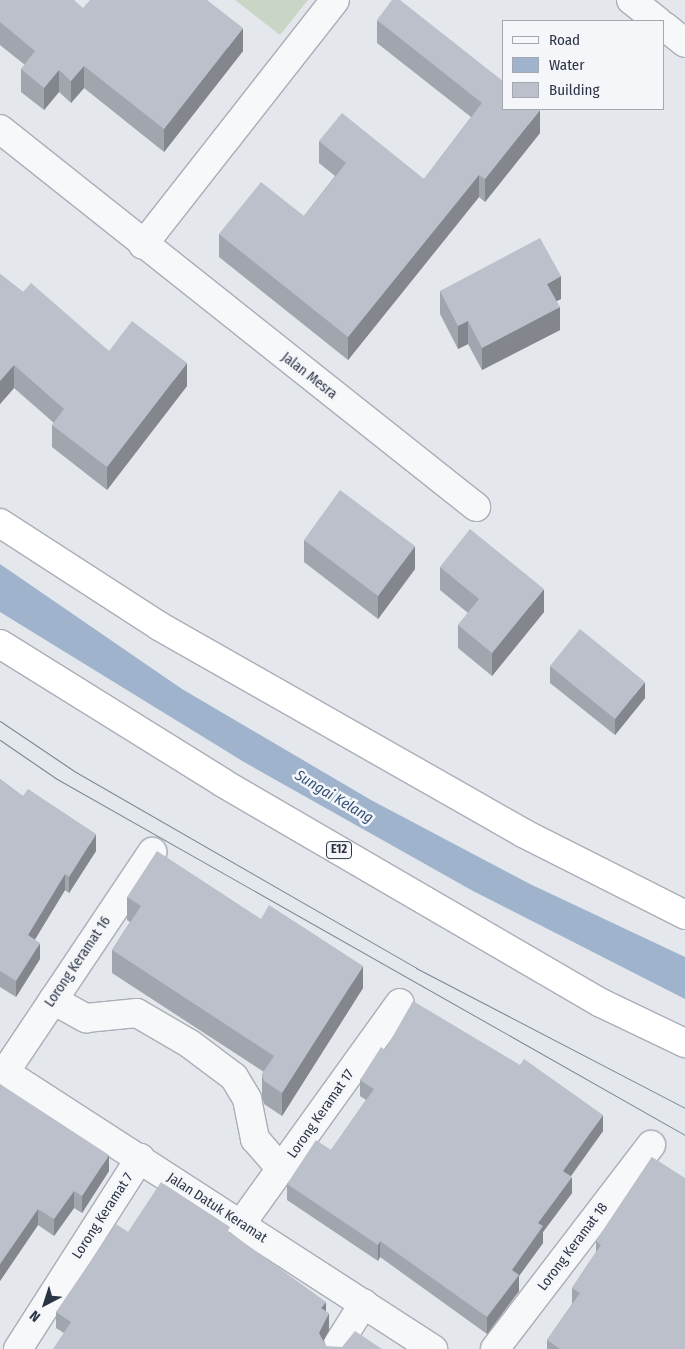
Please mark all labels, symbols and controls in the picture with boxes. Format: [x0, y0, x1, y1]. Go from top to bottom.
legend [502, 20, 665, 110]
text: Road [549, 31, 580, 49]
text: Water [549, 56, 584, 74]
text: Building [549, 81, 600, 99]
street label: Jalan Mesra [278, 349, 340, 403]
water label: Sungai Kelang [292, 767, 376, 827]
road number: E12 [325, 840, 353, 860]
street label: Lorong Keramat 16 [41, 913, 115, 1011]
street label: Lorong Keramat 17 [284, 1066, 358, 1162]
street label: Jalan Datuk Keramat [164, 1169, 270, 1247]
street label: Lorong Keramat 7 [69, 1170, 137, 1262]
street label: Lorong Keramat 18 [534, 1200, 612, 1294]
north arrow [20, 1279, 70, 1329]
text: N [26, 1307, 44, 1325]

